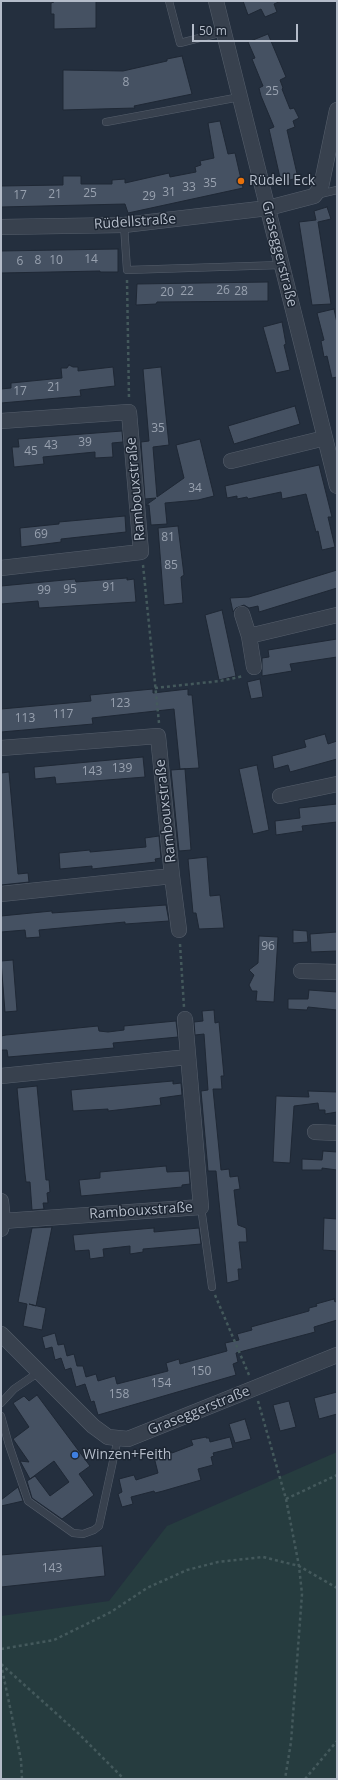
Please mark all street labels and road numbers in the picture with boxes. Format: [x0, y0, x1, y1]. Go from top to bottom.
street label: Graseggerstraße [258, 199, 300, 309]
street label: Rüdellstraße [93, 211, 177, 233]
street label: Rambouxstraße [123, 436, 149, 542]
street label: Rambouxstraße [152, 758, 180, 864]
street label: Rambouxstraße [89, 1199, 193, 1223]
street label: Graseggerstraße [145, 1383, 253, 1439]

